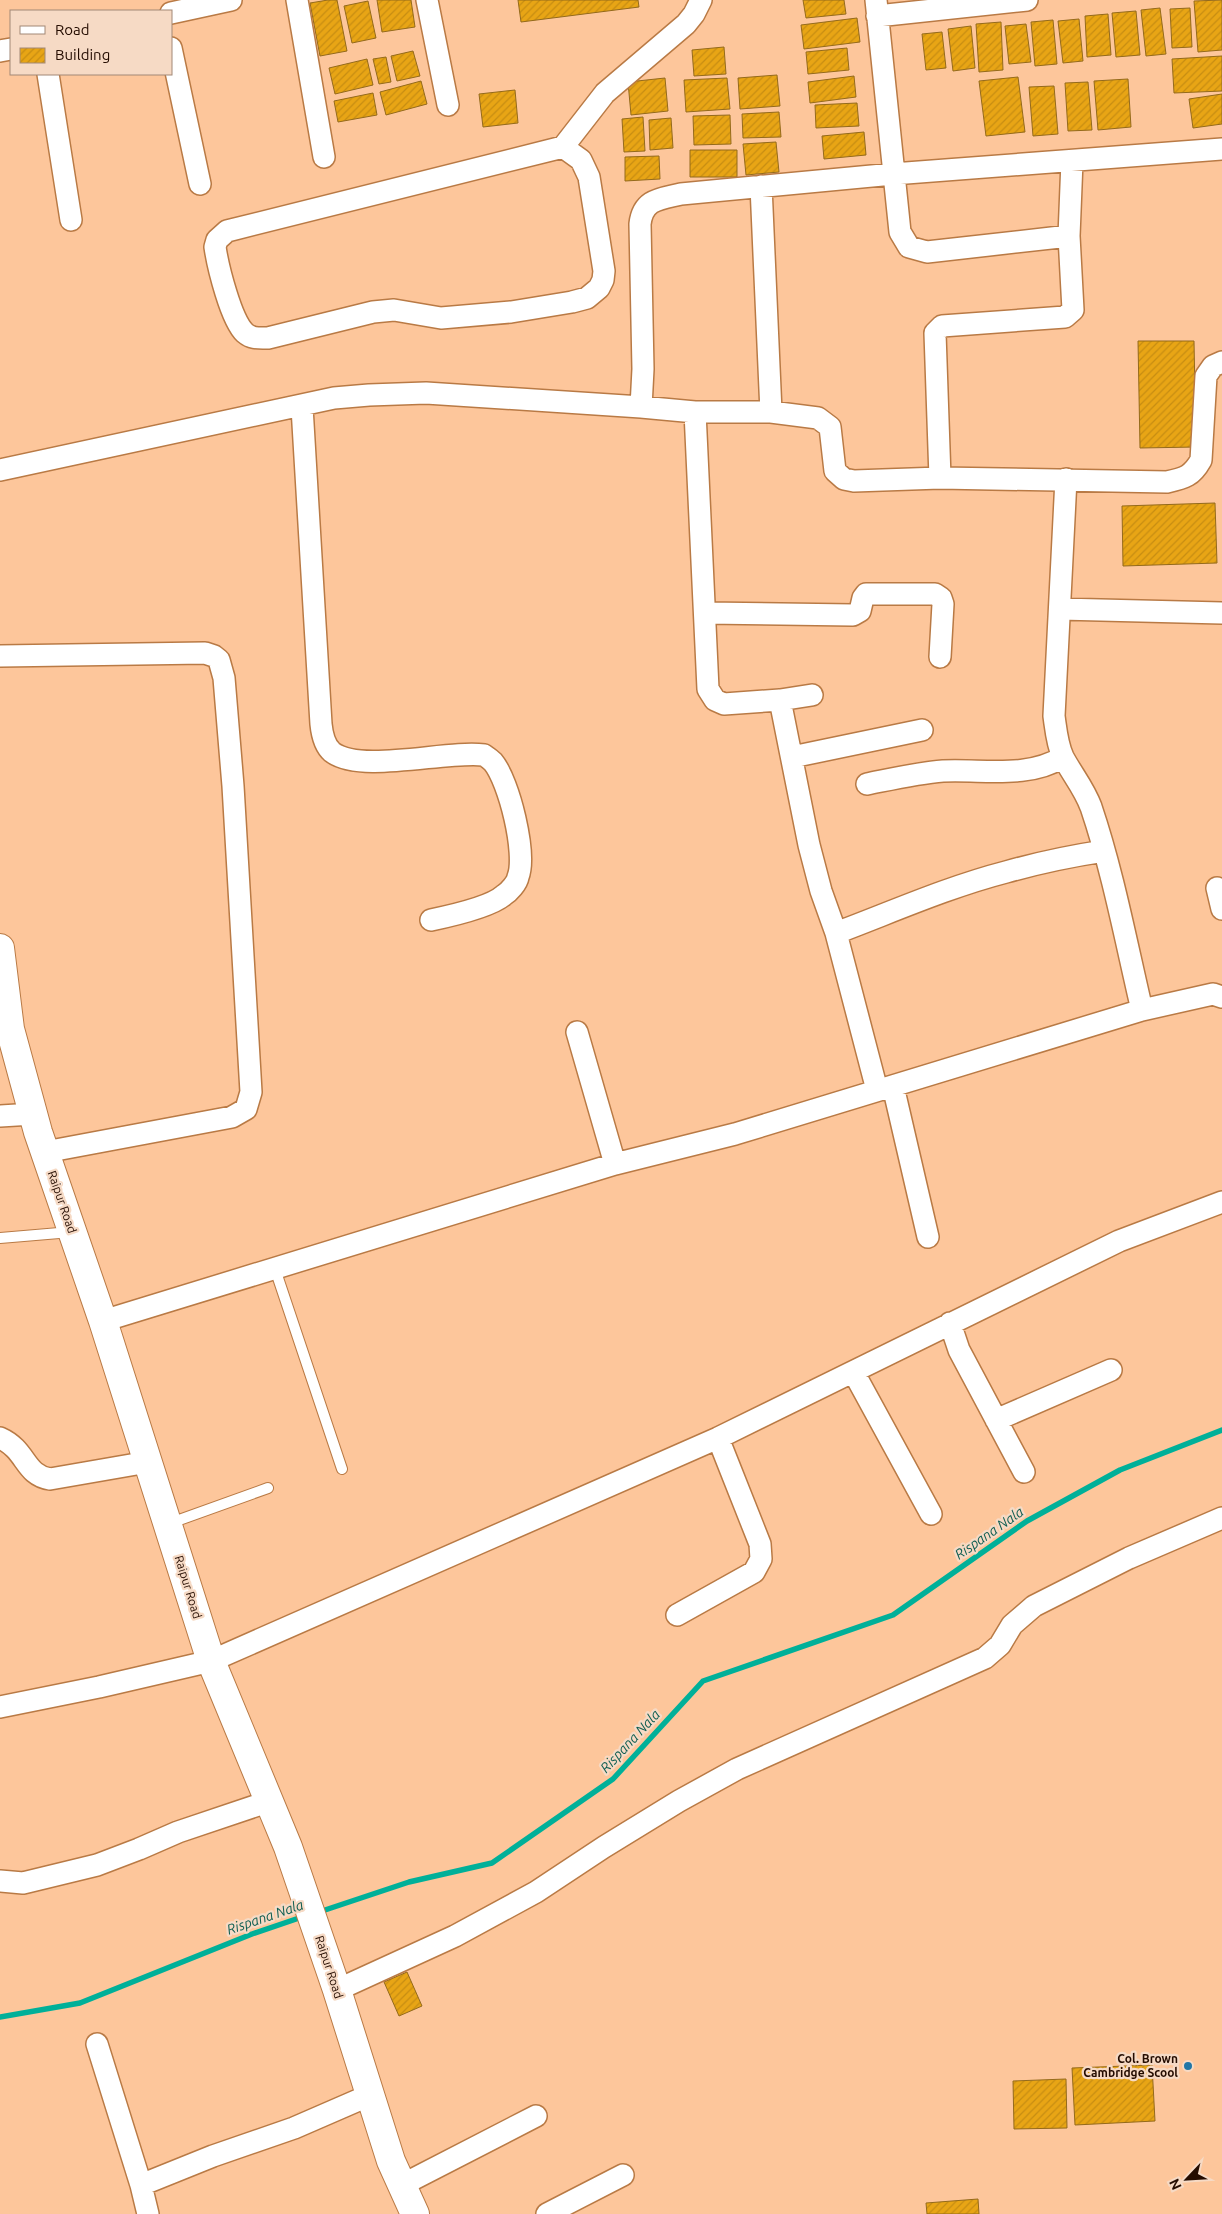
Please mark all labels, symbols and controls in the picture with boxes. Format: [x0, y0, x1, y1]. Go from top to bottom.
legend [10, 10, 172, 75]
text: Road [55, 21, 90, 38]
text: Building [55, 46, 110, 63]
street label: Raipur Road [46, 1169, 79, 1235]
water label: Rispana Nala [952, 1503, 1027, 1563]
street label: Raipur Road [173, 1554, 204, 1620]
water label: Rispana Nala [597, 1706, 663, 1776]
water label: Rispana Nala [225, 1896, 306, 1938]
street label: Raipur Road [313, 1934, 346, 2000]
place label: Col. Brown Cambridge Scool [1083, 2052, 1178, 2079]
marker: Col. Brown Cambridge Scool [1182, 2060, 1194, 2072]
north arrow [1162, 2154, 1212, 2204]
text: N [1166, 2176, 1185, 2193]

